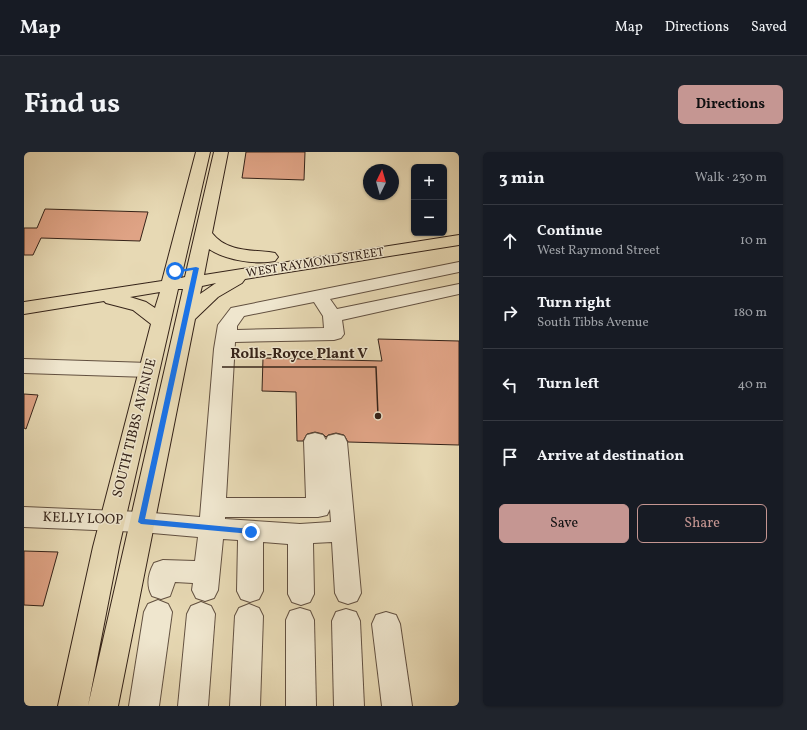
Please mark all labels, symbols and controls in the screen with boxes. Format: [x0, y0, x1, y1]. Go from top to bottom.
text: Map [20, 15, 61, 41]
text: Map [615, 18, 643, 37]
text: Directions [665, 18, 729, 37]
text: Saved [751, 18, 787, 37]
text: Find us [24, 85, 120, 124]
button: Directions [678, 85, 783, 124]
north arrow [363, 164, 399, 200]
map controls [411, 164, 447, 236]
button: + [411, 164, 447, 200]
text: 3 min [499, 167, 545, 190]
text: Walk · 230 m [695, 169, 767, 187]
button: − [411, 200, 447, 236]
text: Continue [537, 221, 602, 242]
icon: ahead [499, 230, 521, 252]
text: 10 m [740, 232, 767, 250]
text: West Raymond Street [537, 242, 660, 260]
street label: WEST RAYMOND STREET [245, 244, 385, 282]
route start [166, 262, 184, 280]
text: Turn right [537, 293, 611, 314]
icon: right [499, 302, 521, 324]
text: 180 m [733, 304, 767, 322]
text: South Tibbs Avenue [537, 314, 649, 332]
callout: Rolls-Royce Plant V [222, 340, 376, 367]
text: Rolls-Royce Plant V [230, 344, 368, 365]
street label: SOUTH TIBBS AVENUE [108, 356, 162, 500]
icon: left [499, 374, 521, 396]
text: Turn left [537, 374, 599, 395]
text: 40 m [738, 376, 767, 394]
icon: arrive [499, 446, 521, 468]
text: Arrive at destination [537, 446, 684, 467]
button: Save [499, 504, 629, 543]
button: Share [637, 504, 767, 543]
street label: KELLY LOOP [42, 508, 124, 530]
route end [242, 523, 260, 541]

